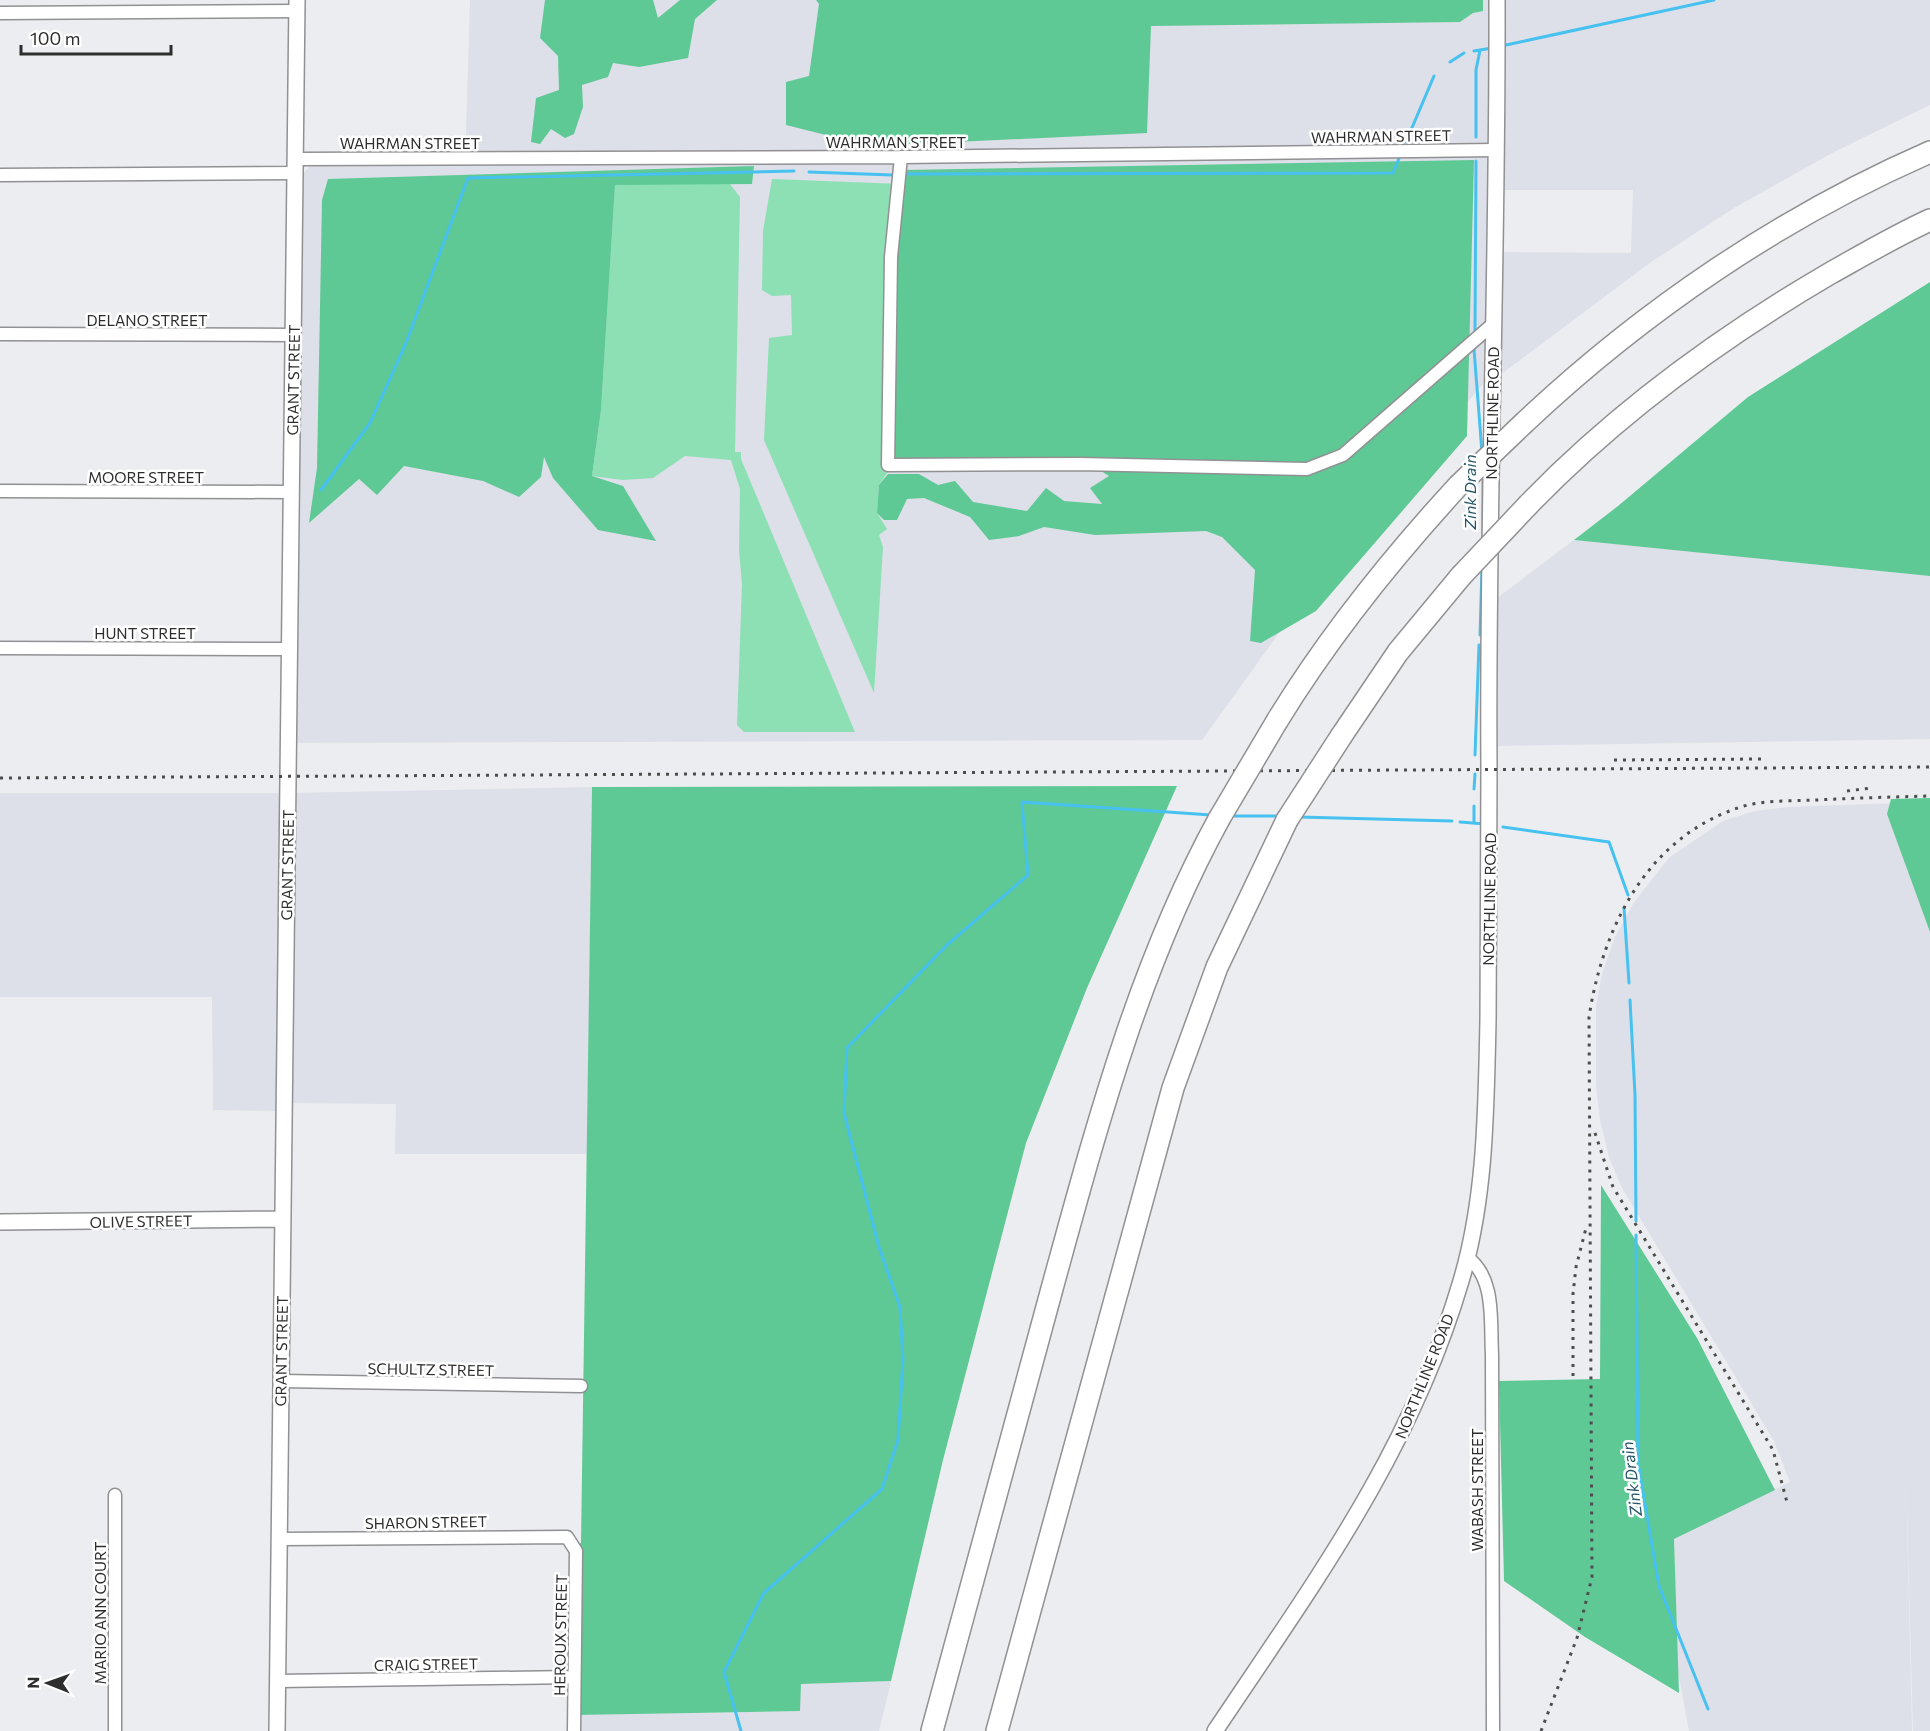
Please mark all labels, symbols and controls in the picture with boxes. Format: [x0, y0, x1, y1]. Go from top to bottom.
scale bar [21, 18, 171, 56]
text: 100 m [30, 27, 80, 49]
street label: WAHRMAN STREET [1311, 126, 1452, 146]
street label: WAHRMAN STREET [826, 133, 967, 151]
street label: WAHRMAN STREET [340, 134, 481, 152]
street label: DELANO STREET [86, 311, 208, 329]
street label: GRANT STREET [283, 324, 303, 436]
street label: NORTHLINE ROAD [1482, 346, 1502, 480]
water label: Zink Drain [1460, 454, 1479, 531]
street label: MOORE STREET [88, 468, 204, 486]
street label: HUNT STREET [94, 624, 196, 642]
street label: GRANT STREET [277, 809, 297, 921]
street label: NORTHLINE ROAD [1479, 832, 1499, 966]
street label: OLIVE STREET [89, 1211, 193, 1231]
street label: GRANT STREET [271, 1295, 291, 1407]
street label: NORTHLINE ROAD [1391, 1311, 1457, 1441]
street label: SCHULTZ STREET [368, 1359, 495, 1379]
street label: WABASH STREET [1468, 1428, 1486, 1552]
water label: Zink Drain [1617, 1440, 1645, 1519]
street label: SHARON STREET [365, 1512, 488, 1532]
street label: MARIO ANN COURT [91, 1541, 109, 1684]
street label: HEROUX STREET [550, 1574, 570, 1696]
north arrow [18, 1653, 78, 1713]
street label: CRAIG STREET [374, 1654, 479, 1674]
text: N [23, 1677, 42, 1689]

